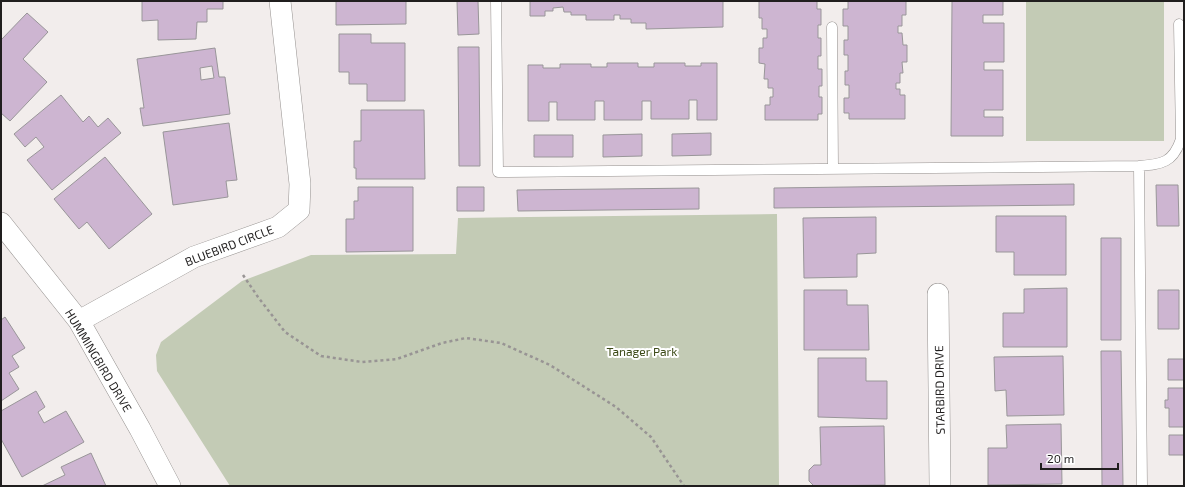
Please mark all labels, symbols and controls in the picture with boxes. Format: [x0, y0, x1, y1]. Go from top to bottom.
street label: BLUEBIRD CIRCLE [183, 222, 276, 268]
street label: HUMMINGBIRD DRIVE [63, 306, 135, 414]
park label: Tanager Park [607, 344, 677, 358]
street label: STARBIRD DRIVE [931, 345, 947, 435]
scale bar [1041, 445, 1118, 471]
text: 20 m [1047, 451, 1074, 465]

